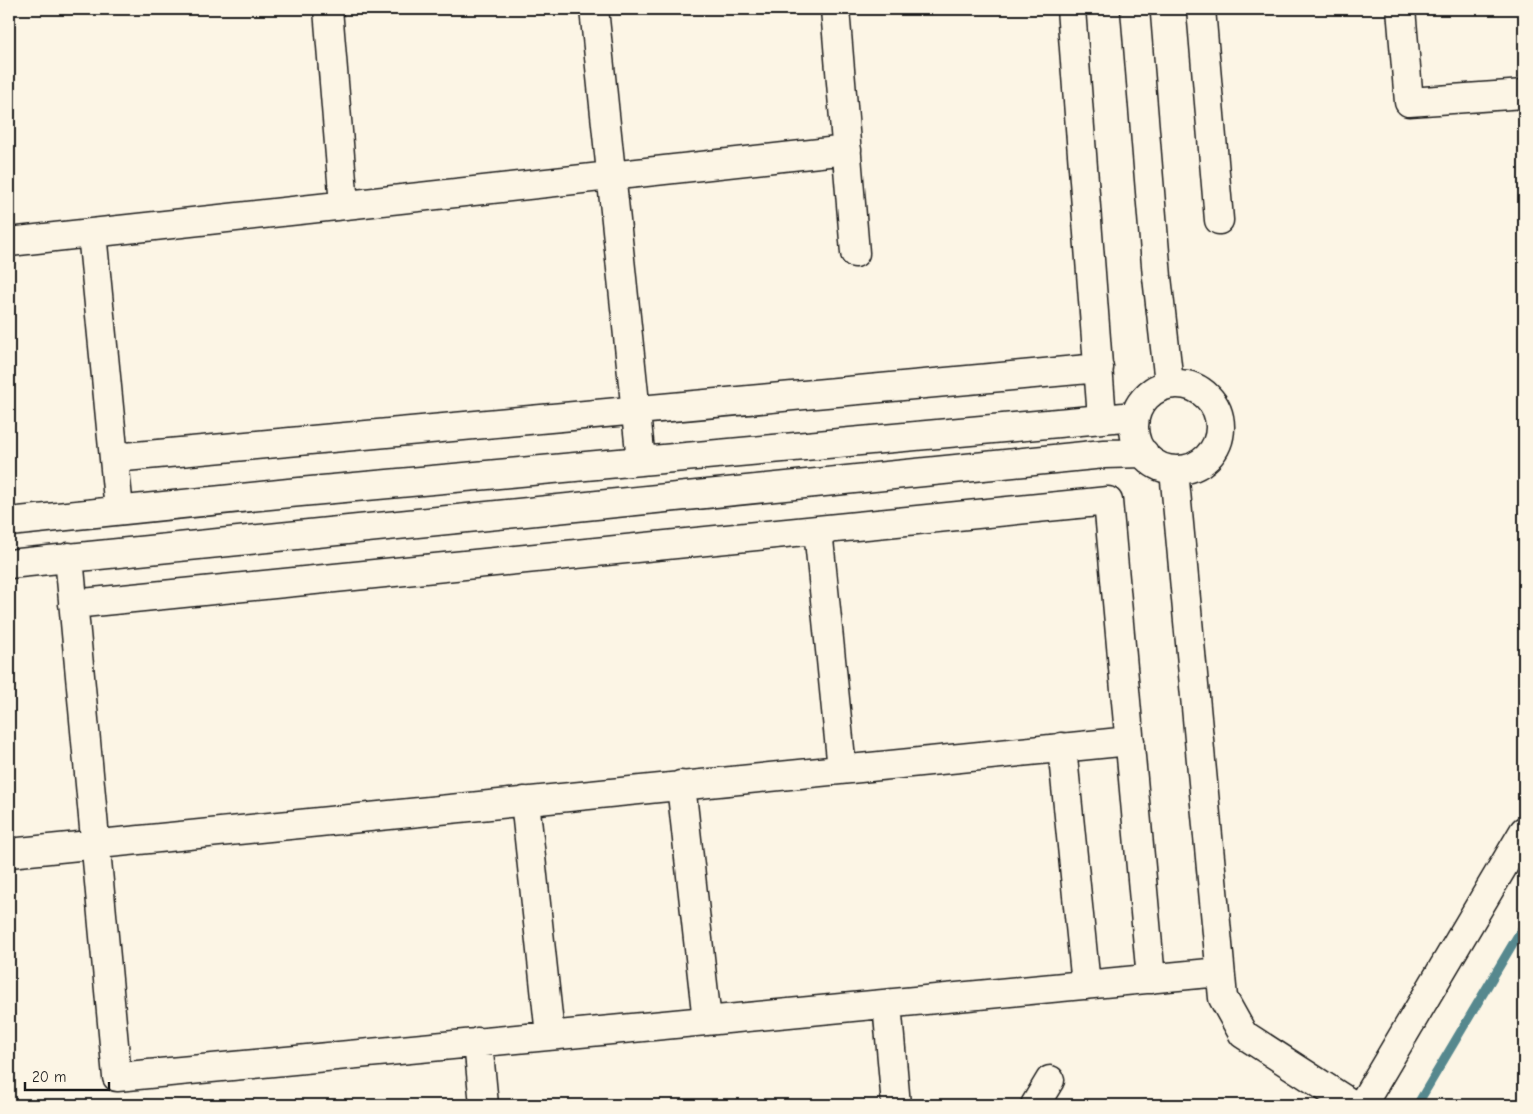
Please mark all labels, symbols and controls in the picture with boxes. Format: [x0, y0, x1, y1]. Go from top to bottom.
scale bar [25, 1059, 109, 1091]
text: 20 m [32, 1068, 66, 1086]

